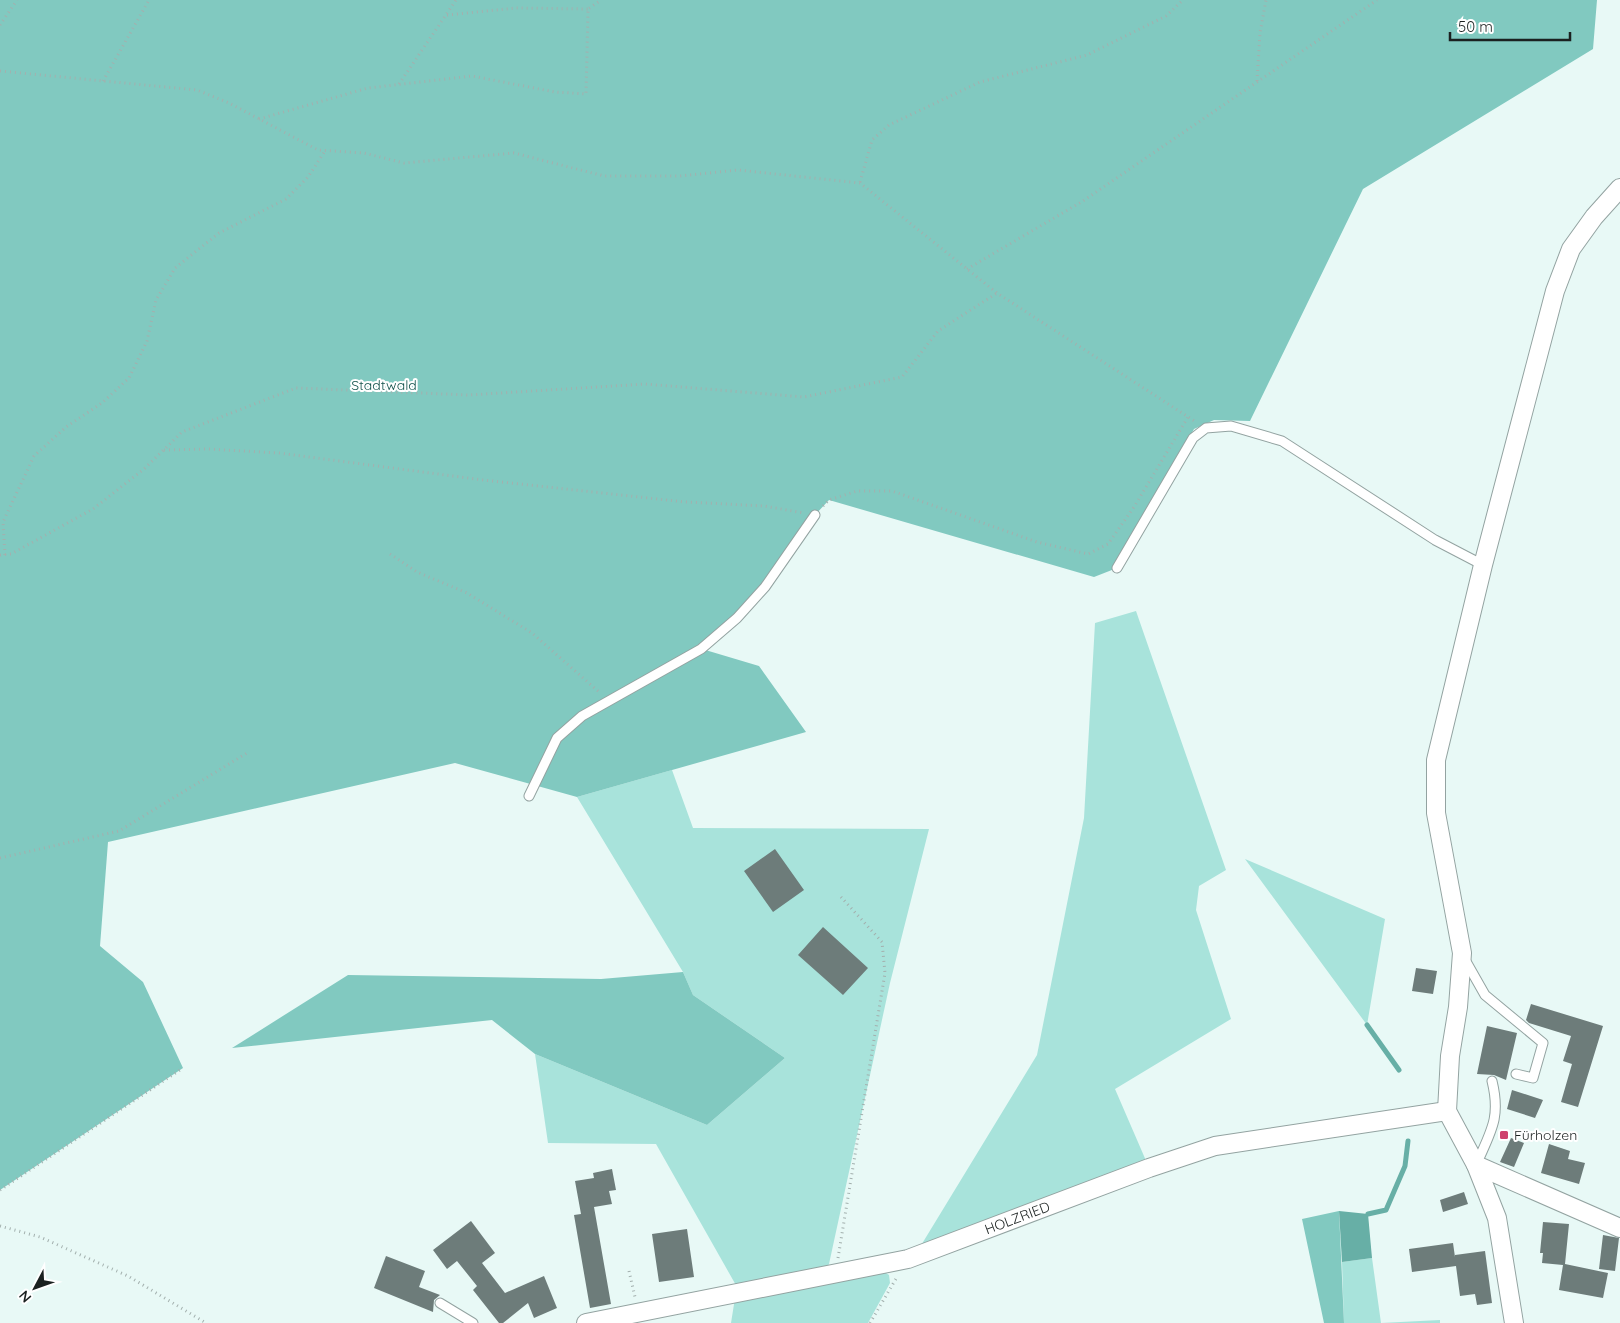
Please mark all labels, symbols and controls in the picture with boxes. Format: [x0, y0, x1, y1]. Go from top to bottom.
scale bar [1450, 10, 1570, 42]
text: 50 m [1458, 17, 1493, 36]
park label: Stadtwald [351, 376, 417, 394]
place label: Fürholzen [1514, 1126, 1577, 1144]
marker: Fürholzen [1498, 1129, 1510, 1141]
street label: HOLZRIED [982, 1197, 1052, 1238]
north arrow [10, 1263, 60, 1313]
text: N [15, 1287, 35, 1306]

